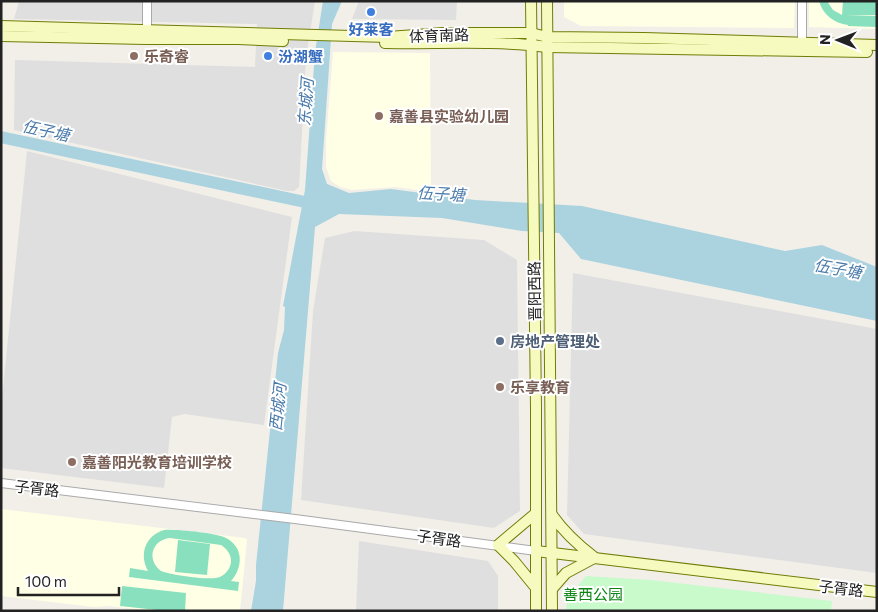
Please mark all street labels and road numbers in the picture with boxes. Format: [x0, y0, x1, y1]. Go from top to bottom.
street label: 体育南路 [409, 25, 469, 45]
street label: 晋阳西路 [524, 261, 544, 321]
street label: 子胥路 [14, 476, 60, 500]
street label: 子胥路 [415, 526, 463, 550]
street label: 子胥路 [818, 576, 864, 600]

